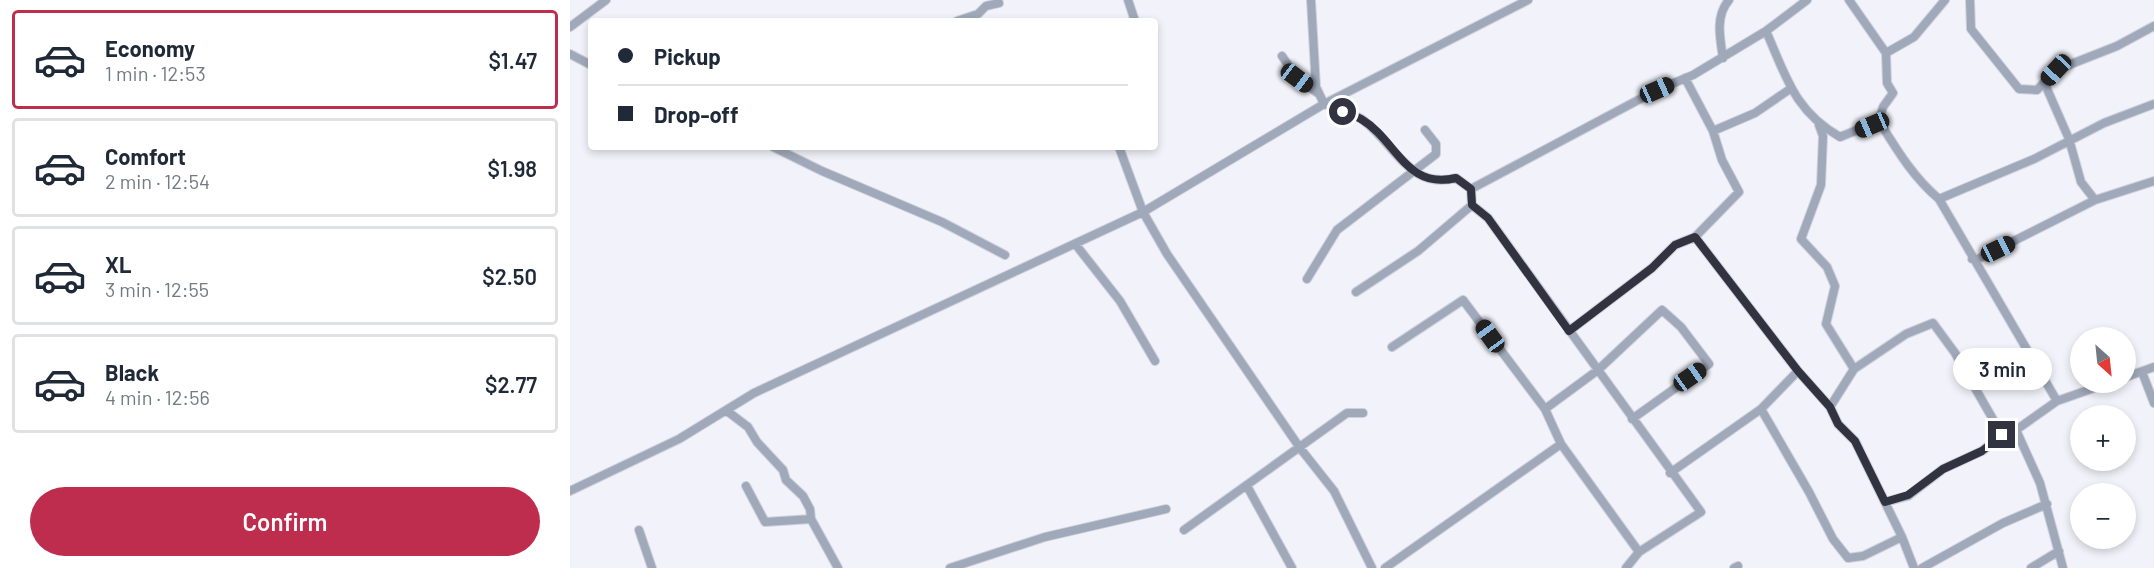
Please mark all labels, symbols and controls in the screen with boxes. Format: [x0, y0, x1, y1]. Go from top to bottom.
icon: car [33, 33, 87, 87]
text: Economy [105, 35, 195, 61]
text: Pickup [654, 43, 721, 69]
text: $1.47 [488, 47, 537, 73]
car [2037, 51, 2075, 89]
car [1277, 60, 1317, 96]
text: 1 min · 12:53 [105, 61, 206, 85]
car [1637, 74, 1677, 106]
route start [1329, 98, 1356, 125]
text: Drop-off [654, 101, 738, 127]
car [1852, 110, 1892, 140]
icon: car [33, 141, 87, 195]
text: Comfort [105, 143, 186, 169]
text: $1.98 [487, 155, 537, 181]
text: 2 min · 12:54 [105, 169, 210, 193]
car [1978, 233, 2018, 265]
icon: car [33, 249, 87, 303]
text: XL [105, 251, 131, 277]
text: $2.50 [482, 263, 537, 289]
text: 3 min · 12:55 [105, 277, 209, 301]
car [1472, 316, 1508, 356]
north arrow [2070, 327, 2136, 393]
map controls [2070, 327, 2136, 549]
callout: 3 min [1952, 348, 2052, 390]
icon: car [33, 357, 87, 411]
text: 3 min [1979, 357, 2026, 381]
text: Black [105, 359, 159, 385]
car [1670, 359, 1710, 395]
text: $2.77 [485, 371, 537, 397]
text: 4 min · 12:56 [105, 385, 210, 409]
button: + [2070, 405, 2136, 471]
route end [1988, 421, 2015, 448]
button: − [2070, 483, 2136, 549]
button: Confirm [30, 487, 540, 556]

